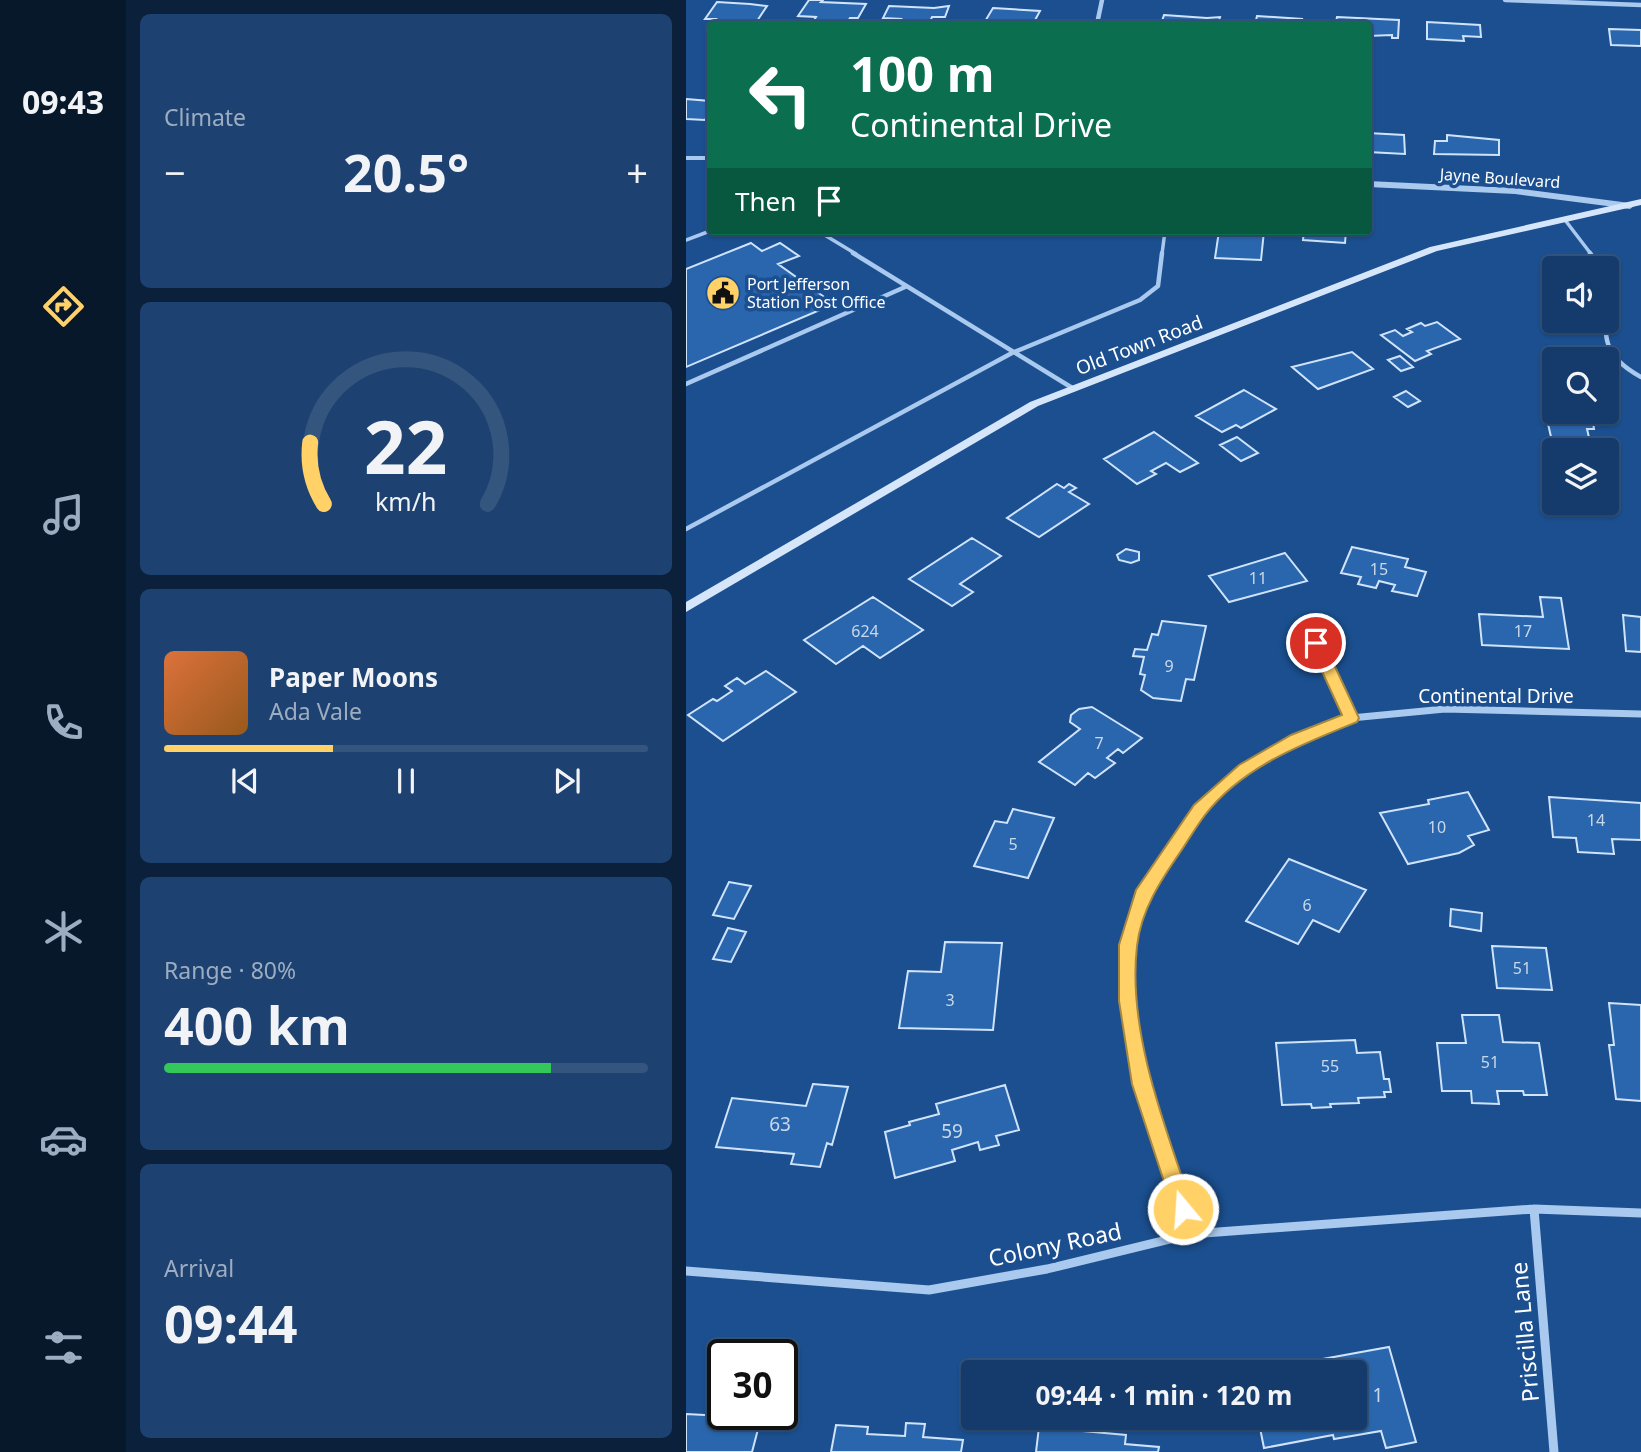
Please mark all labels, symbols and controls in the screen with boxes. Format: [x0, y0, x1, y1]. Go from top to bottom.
text: 100 m [850, 40, 995, 106]
icon: left [735, 49, 826, 140]
text: 09:43 [22, 80, 104, 123]
text: Climate [164, 101, 246, 133]
text: Continental Drive [850, 103, 1112, 146]
text: 20.5° [343, 136, 469, 207]
text: − [164, 146, 186, 198]
text: + [626, 146, 648, 198]
street label: Jayne Boulevard [1437, 163, 1561, 193]
icon: arrive [810, 182, 848, 220]
text: Then [735, 183, 796, 219]
map controls [1542, 256, 1619, 515]
button: sound [1542, 256, 1619, 333]
place label: Port Jefferson Station Post Office [747, 273, 885, 313]
public building icon: Port Jefferson Station Post Office [704, 274, 742, 312]
icon: directions [39, 282, 88, 331]
street label: Old Town Road [1072, 309, 1206, 381]
button: search [1542, 347, 1619, 424]
text: 22 [364, 397, 448, 496]
button: layers [1542, 438, 1619, 515]
text: km/h [375, 484, 437, 518]
icon: music [39, 490, 88, 539]
house number: 15 [1370, 558, 1388, 580]
house number: 11 [1249, 567, 1267, 589]
pin [1286, 613, 1346, 673]
house number: 624 [851, 620, 879, 642]
house number: 17 [1514, 620, 1532, 642]
icon: arrive [1297, 624, 1335, 662]
house number: 9 [1164, 655, 1174, 677]
text: Paper Moons [269, 659, 438, 695]
street label: Continental Drive [1418, 683, 1574, 709]
text: Ada Vale [269, 695, 362, 727]
icon: phone [39, 698, 88, 747]
house number: 7 [1094, 732, 1104, 754]
icon: previous [226, 762, 264, 800]
icon: pause [387, 762, 425, 800]
icon: next [548, 762, 586, 800]
house number: 14 [1587, 809, 1605, 831]
house number: 10 [1428, 816, 1446, 838]
house number: 5 [1008, 833, 1018, 855]
house number: 6 [1302, 894, 1312, 916]
icon: climate [39, 907, 88, 956]
text: Range · 80% [164, 954, 296, 986]
house number: 51 [1513, 957, 1531, 979]
text: 400 km [164, 989, 350, 1060]
house number: 3 [945, 989, 955, 1011]
house number: 51 [1481, 1051, 1499, 1073]
house number: 55 [1321, 1055, 1339, 1077]
house number: 63 [769, 1111, 791, 1137]
icon: car [39, 1115, 88, 1164]
house number: 59 [941, 1118, 963, 1144]
position arrow [1146, 1172, 1220, 1246]
street label: Colony Road [985, 1214, 1124, 1274]
text: Arrival [164, 1252, 234, 1284]
street label: Priscilla Lane [1502, 1261, 1546, 1403]
text: 09:44 [164, 1287, 298, 1358]
icon: filters [39, 1323, 88, 1372]
speed limit sign: 30 [707, 1339, 798, 1430]
text: 09:44 · 1 min · 120 m [1036, 1377, 1292, 1413]
house number: 1 [1373, 1382, 1383, 1408]

